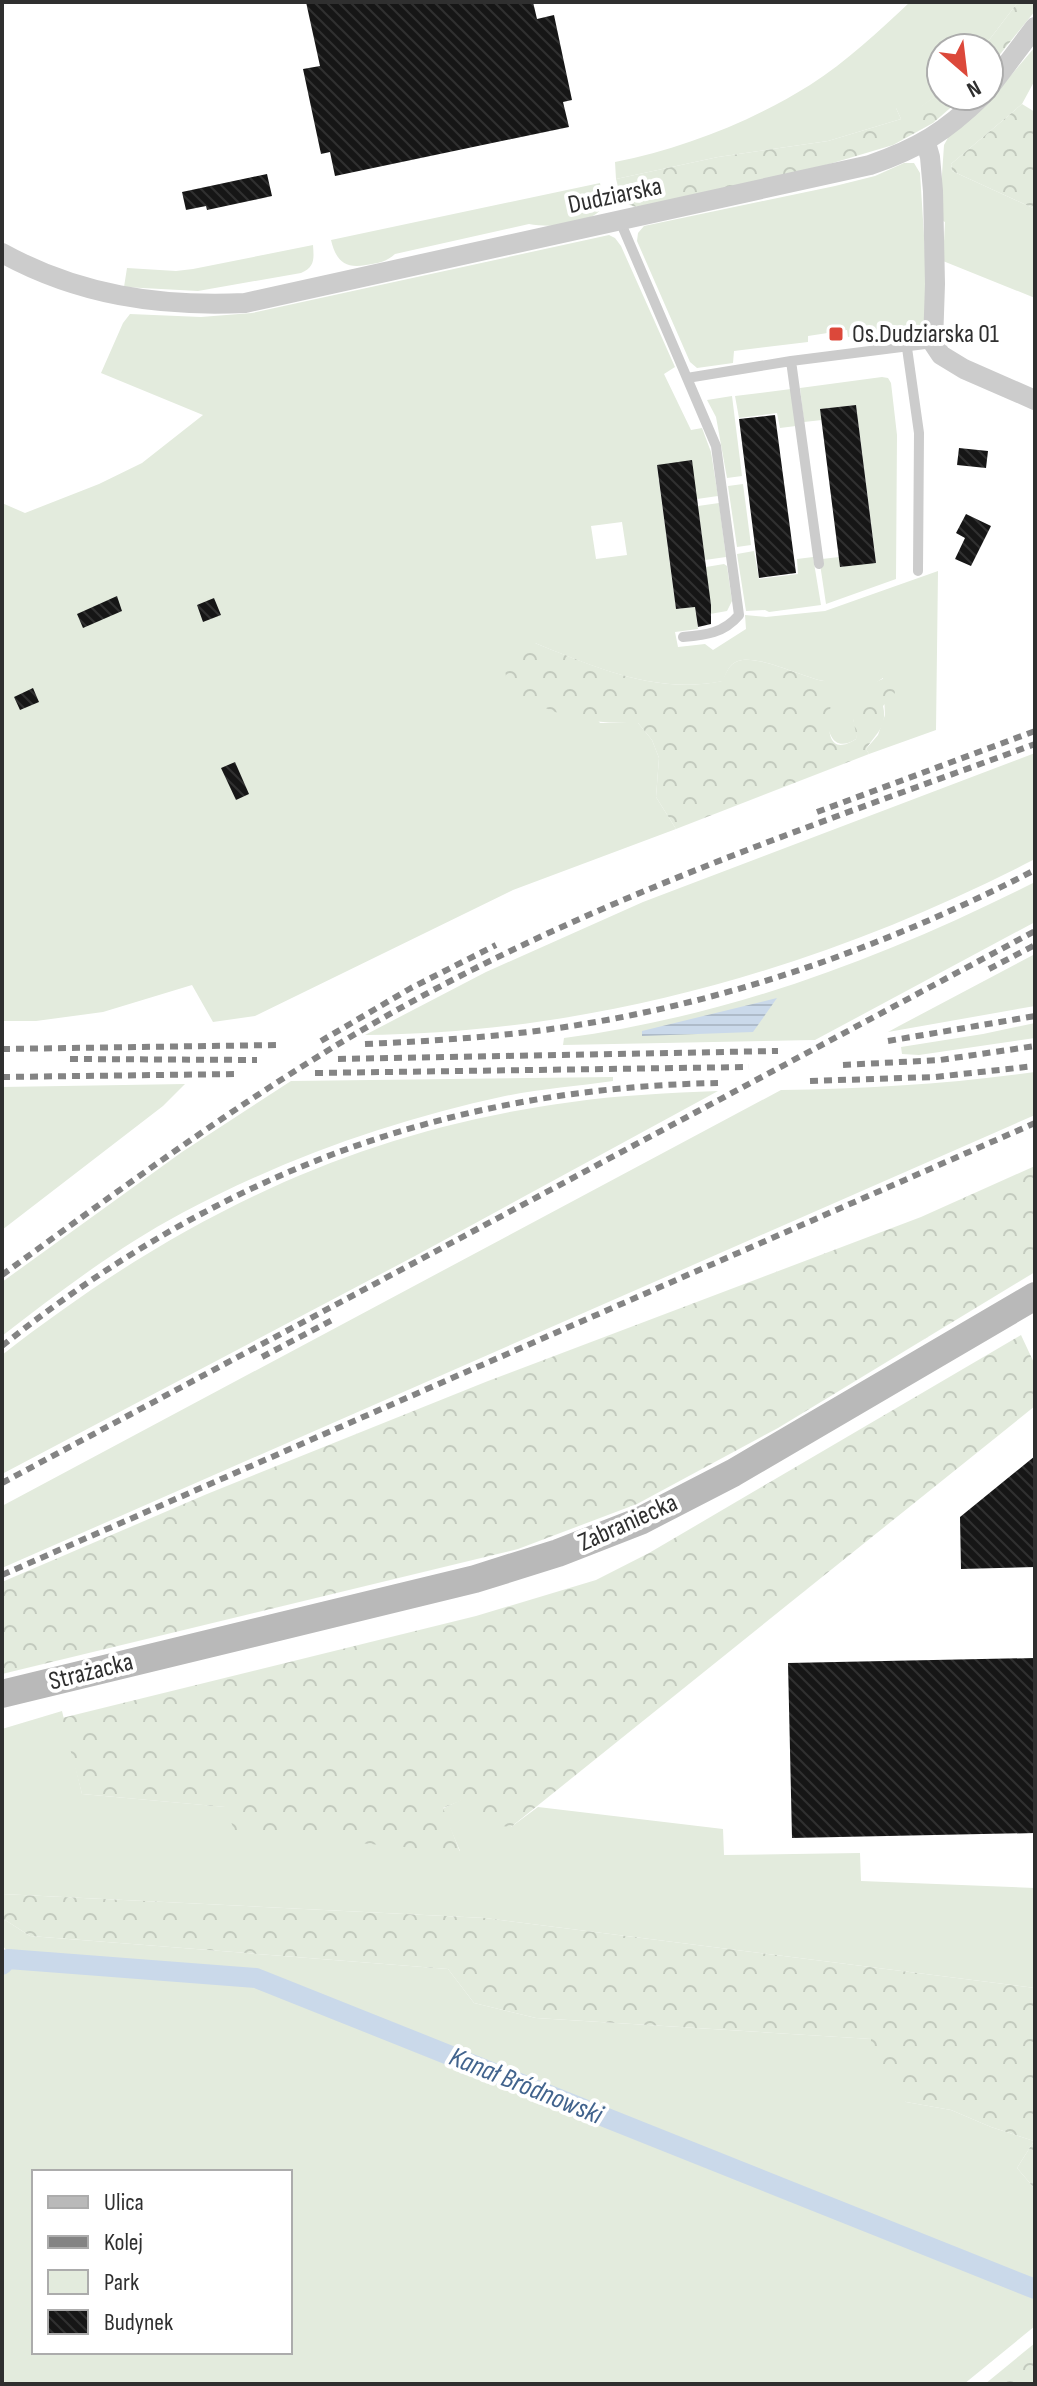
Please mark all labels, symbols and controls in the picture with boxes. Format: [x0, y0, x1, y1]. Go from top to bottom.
north arrow [925, 32, 1005, 112]
text: N [962, 74, 985, 103]
street label: Dudziarska [565, 171, 665, 221]
place label: Os.Dudziarska 01 [852, 319, 999, 350]
marker: Os.Dudziarska 01 [827, 325, 845, 343]
street label: Zabraniecka [574, 1487, 682, 1559]
street label: Strażacka [46, 1647, 136, 1697]
water label: Kanał Bródnowski [445, 2040, 608, 2132]
legend [32, 2170, 292, 2354]
text: Ulica [104, 2188, 144, 2217]
text: Kolej [104, 2228, 143, 2257]
text: Park [104, 2268, 139, 2297]
text: Budynek [104, 2308, 173, 2337]

